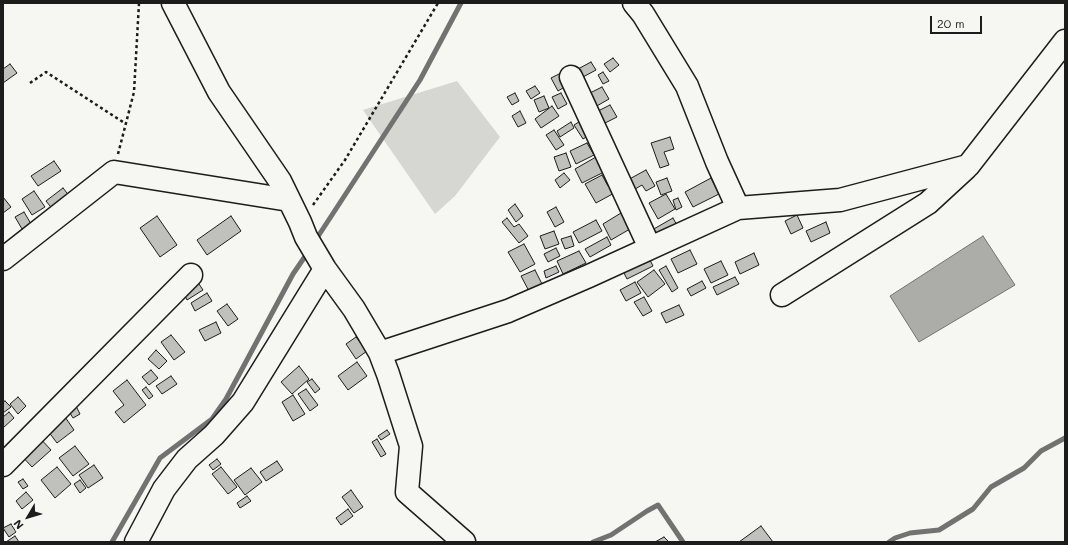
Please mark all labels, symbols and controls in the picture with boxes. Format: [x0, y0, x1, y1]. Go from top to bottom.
scale bar [932, 8, 984, 34]
text: 20 m [937, 15, 965, 31]
north arrow [8, 497, 48, 537]
text: N [10, 517, 27, 533]

